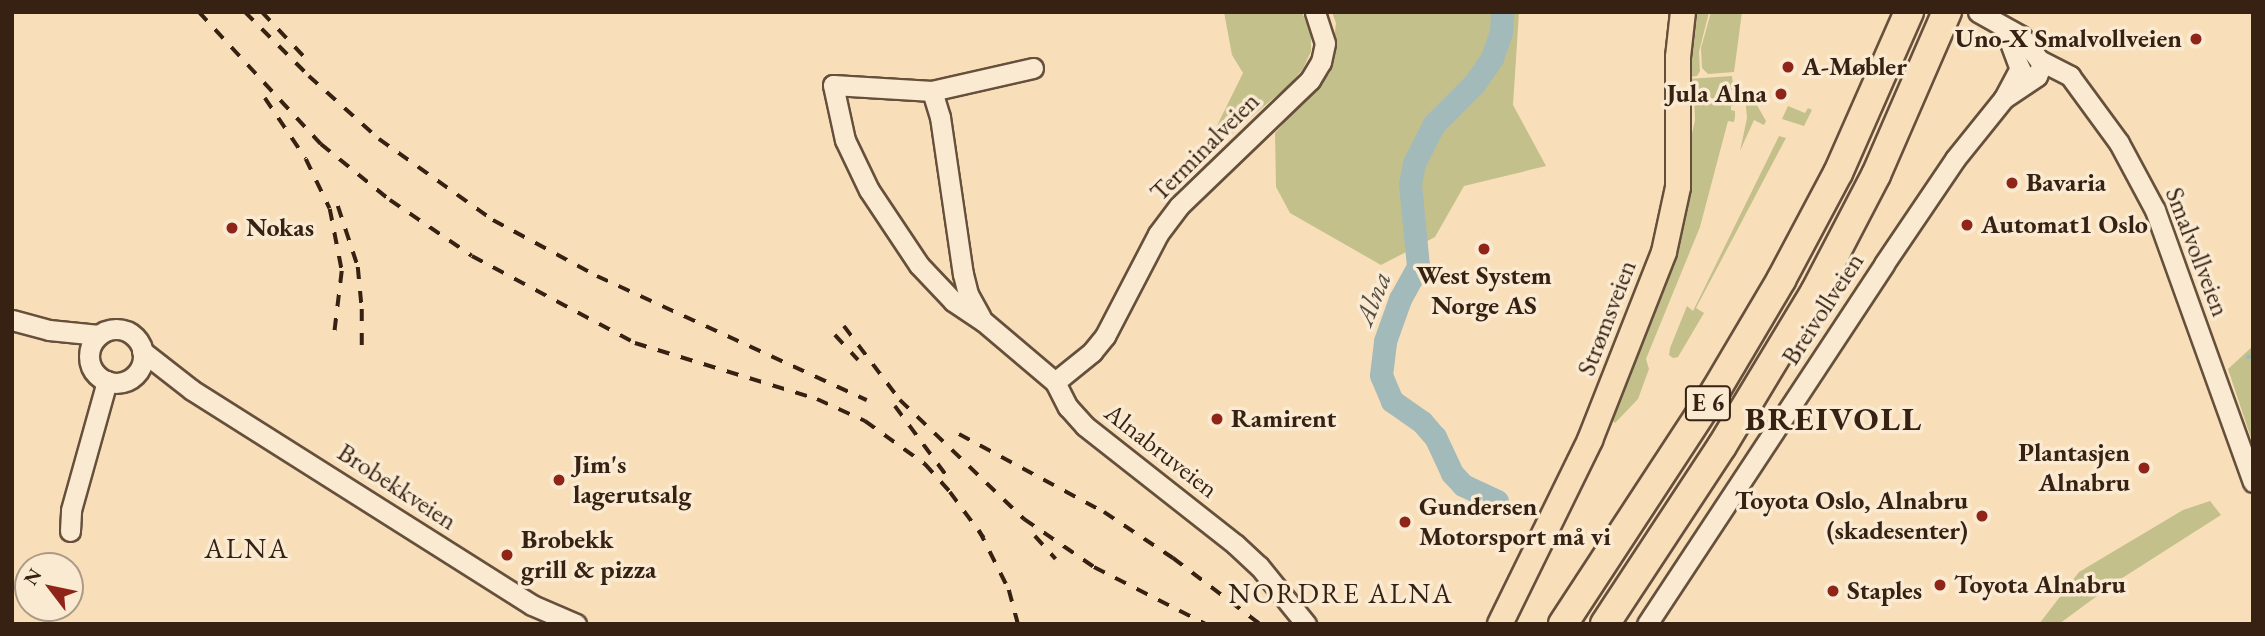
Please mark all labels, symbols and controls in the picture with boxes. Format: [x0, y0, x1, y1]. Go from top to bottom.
place label: Uno-X Smalvollveien [1955, 23, 2182, 55]
marker: Uno-X Smalvollveien [2188, 31, 2204, 47]
place label: A-Møbler [1802, 51, 1907, 83]
marker: A-Møbler [1780, 59, 1796, 75]
place label: Jula Alna [1666, 78, 1767, 110]
street label: Terminalveien [1144, 86, 1266, 208]
marker: Jula Alna [1773, 86, 1789, 102]
place label: Bavaria [2026, 167, 2106, 199]
marker: Bavaria [2004, 175, 2020, 191]
street label: Smalvollveien [2158, 183, 2236, 321]
place label: Automat1 Oslo [1981, 209, 2148, 241]
place label: Nokas [246, 212, 314, 244]
marker: Automat1 Oslo [1959, 217, 1975, 233]
marker: Nokas [224, 220, 240, 236]
marker: West System Norge AS [1476, 241, 1492, 257]
street label: Breivollveien [1775, 247, 1871, 371]
street label: Strømsveien [1571, 256, 1643, 380]
place label: West System Norge AS [1416, 260, 1552, 322]
water label: Alna [1346, 266, 1398, 330]
road number: E 6 [1684, 382, 1732, 424]
street label: Alnabruveien [1098, 397, 1224, 505]
district label: BREIVOLL [1746, 399, 1922, 439]
place label: Ramirent [1231, 403, 1336, 435]
marker: Ramirent [1209, 411, 1225, 427]
street label: Brobekkveien [332, 437, 462, 537]
place label: Plantasjen Alnabru [2018, 437, 2130, 498]
place label: Jim's lagerutsalg [573, 449, 691, 510]
marker: Plantasjen Alnabru [2136, 460, 2152, 476]
marker: Jim's lagerutsalg [551, 472, 567, 488]
place label: Toyota Oslo, Alnabru (skadesenter) [1735, 485, 1968, 546]
place label: Gundersen Motorsport må vi [1419, 491, 1611, 552]
marker: Toyota Oslo, Alnabru (skadesenter) [1974, 508, 1990, 524]
marker: Gundersen Motorsport må vi [1397, 514, 1413, 530]
place label: Brobekk grill & pizza [521, 524, 656, 586]
district label: ALNA [205, 531, 289, 565]
marker: Brobekk grill & pizza [499, 547, 515, 563]
north arrow [14, 552, 84, 622]
text: N [18, 564, 47, 590]
place label: Toyota Alnabru [1954, 569, 2126, 601]
place label: Staples [1847, 575, 1922, 607]
district label: NORDRE ALNA [1230, 576, 1452, 610]
marker: Toyota Alnabru [1932, 577, 1948, 593]
marker: Staples [1825, 583, 1841, 599]

